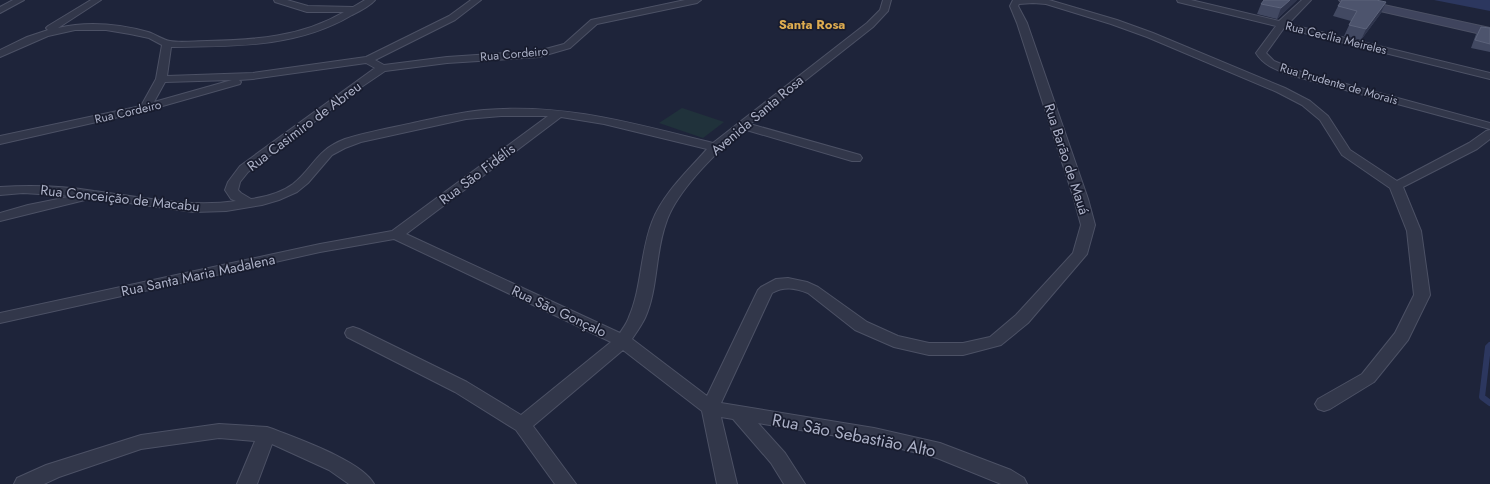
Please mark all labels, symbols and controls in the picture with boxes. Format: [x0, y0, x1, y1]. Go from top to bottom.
district label: Santa Rosa [779, 15, 845, 34]
street label: Rua Cecília Meireles [1283, 17, 1389, 59]
street label: Rua Cordeiro [479, 42, 549, 66]
street label: Rua Prudente de Morais [1278, 59, 1400, 109]
street label: Avenida Santa Rosa [706, 70, 808, 160]
street label: Rua Casimiro de Abreu [243, 76, 365, 176]
street label: Rua Cordeiro [93, 95, 164, 128]
street label: Rua Barão de Mauá [1040, 101, 1094, 217]
street label: Rua São Fidélis [435, 138, 520, 209]
street label: Rua Conceição de Macabu [39, 180, 201, 216]
street label: Rua Santa Maria Madalena [119, 249, 277, 301]
street label: Rua São Gonçalo [508, 280, 610, 342]
street label: Rua São Sebastião Alto [770, 407, 938, 463]

